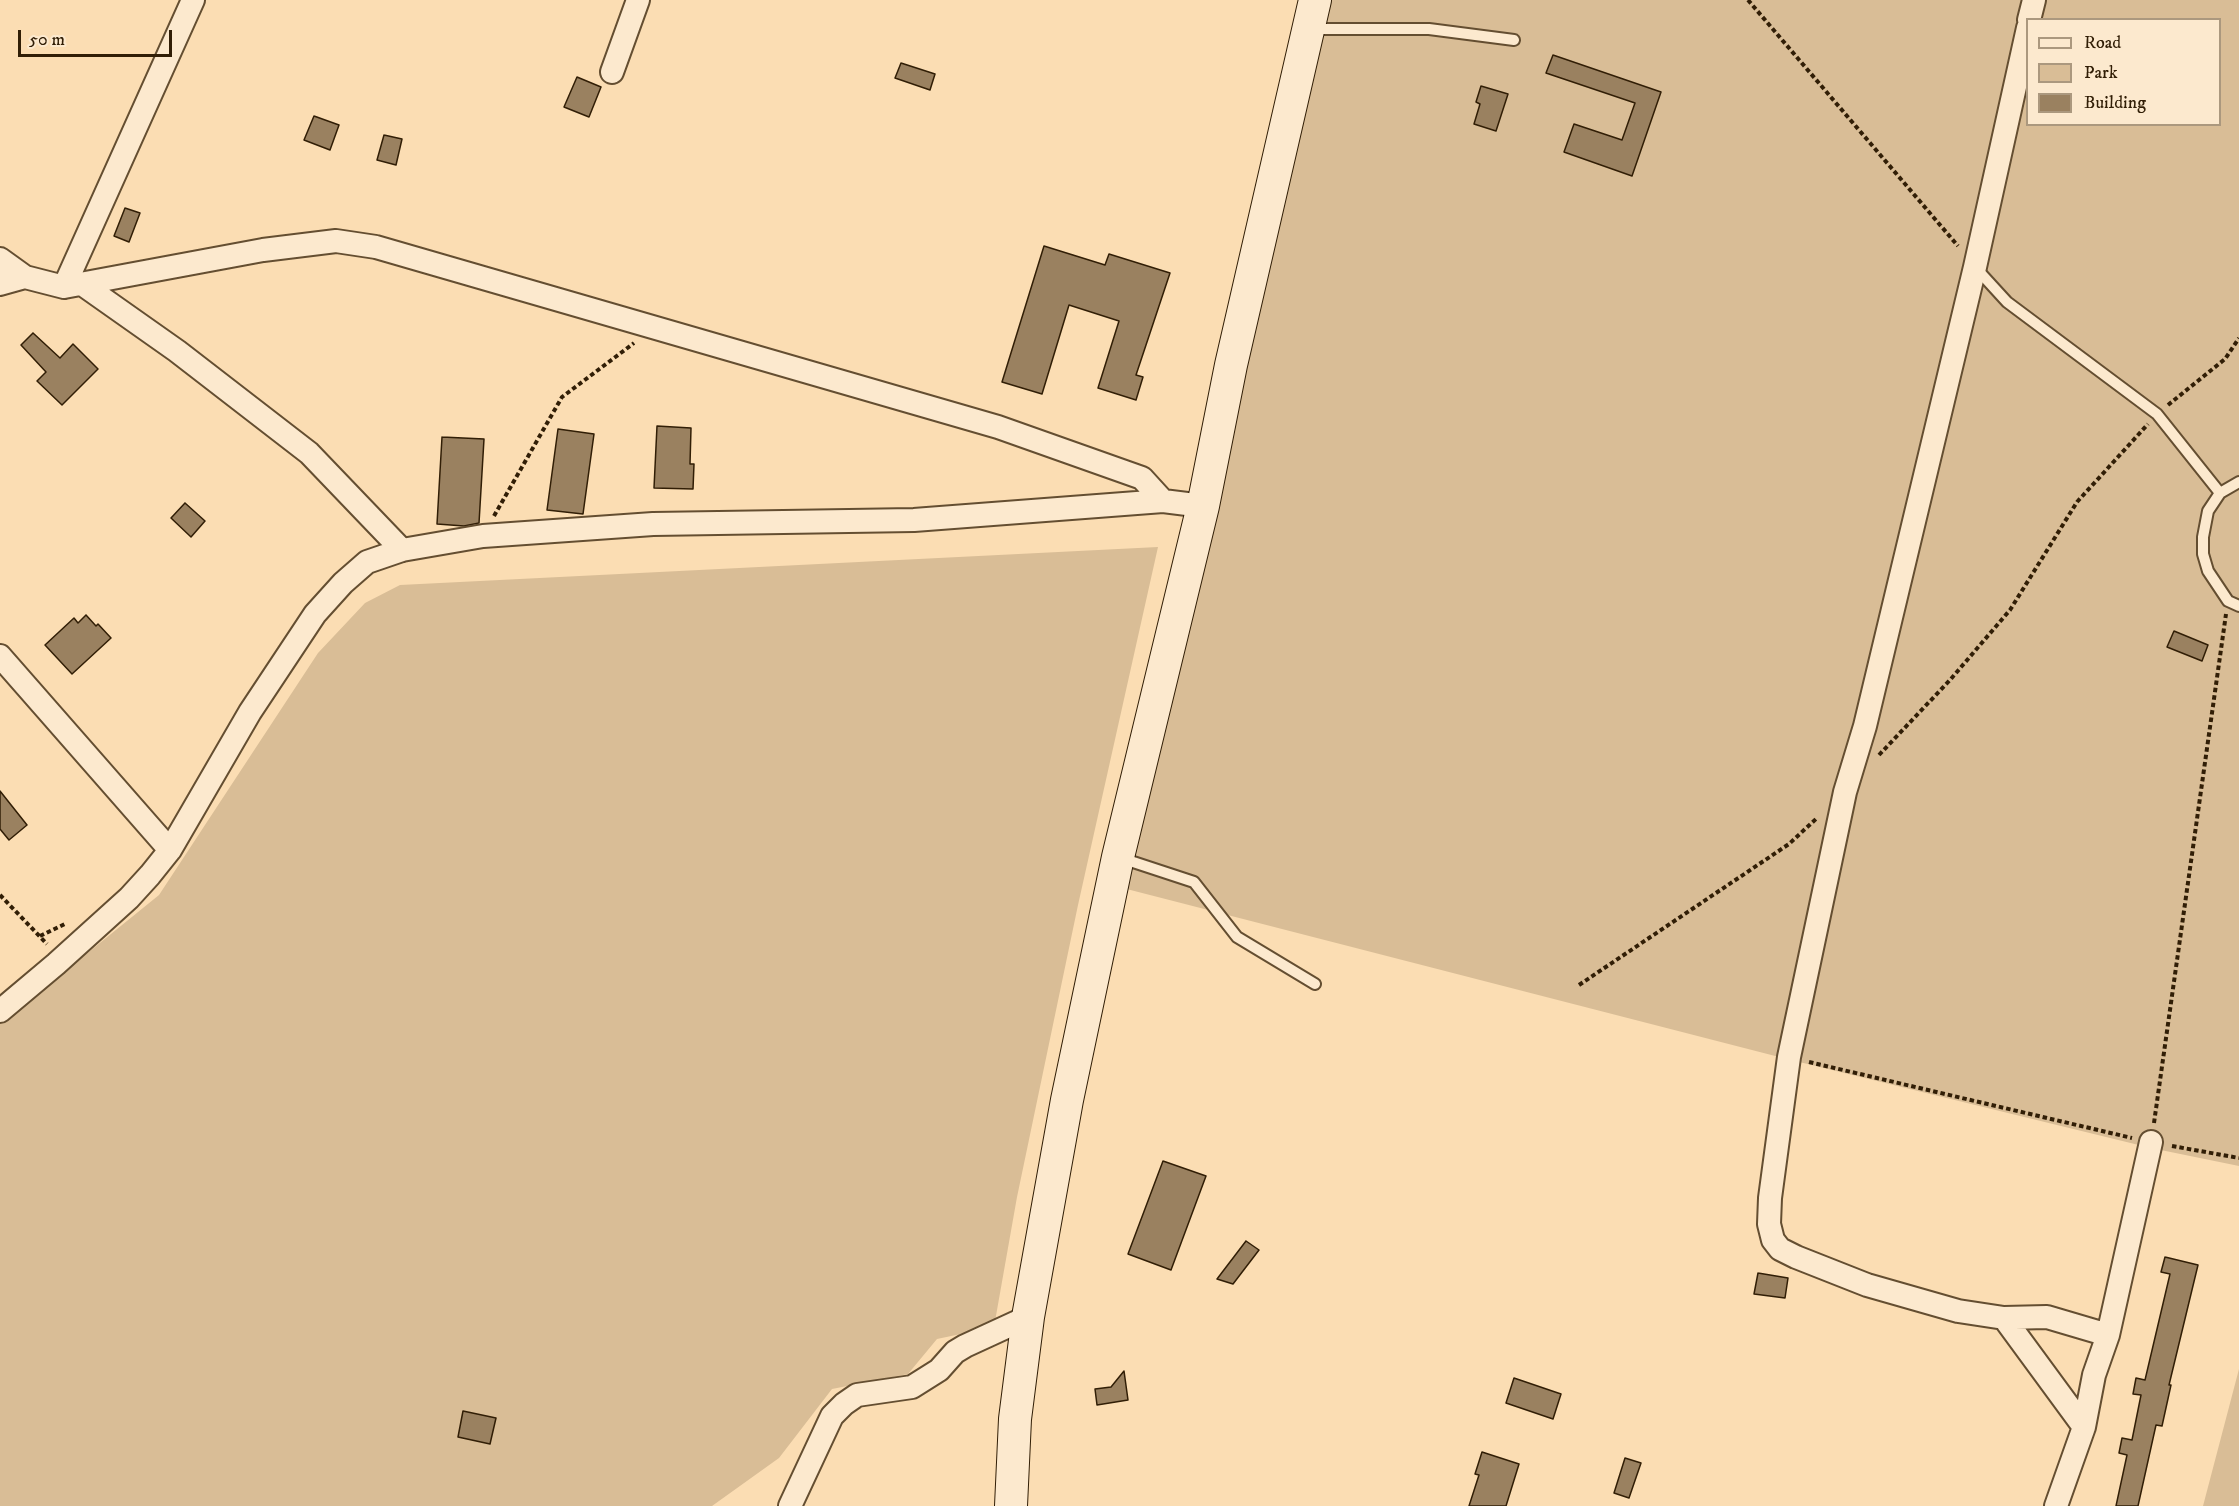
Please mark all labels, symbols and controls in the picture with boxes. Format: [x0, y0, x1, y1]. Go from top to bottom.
scale bar [21, 18, 176, 56]
legend [2026, 18, 2221, 126]
text: 50 m [29, 29, 65, 51]
text: Road [2084, 32, 2121, 54]
text: Park [2084, 62, 2118, 84]
text: Building [2084, 92, 2146, 114]

